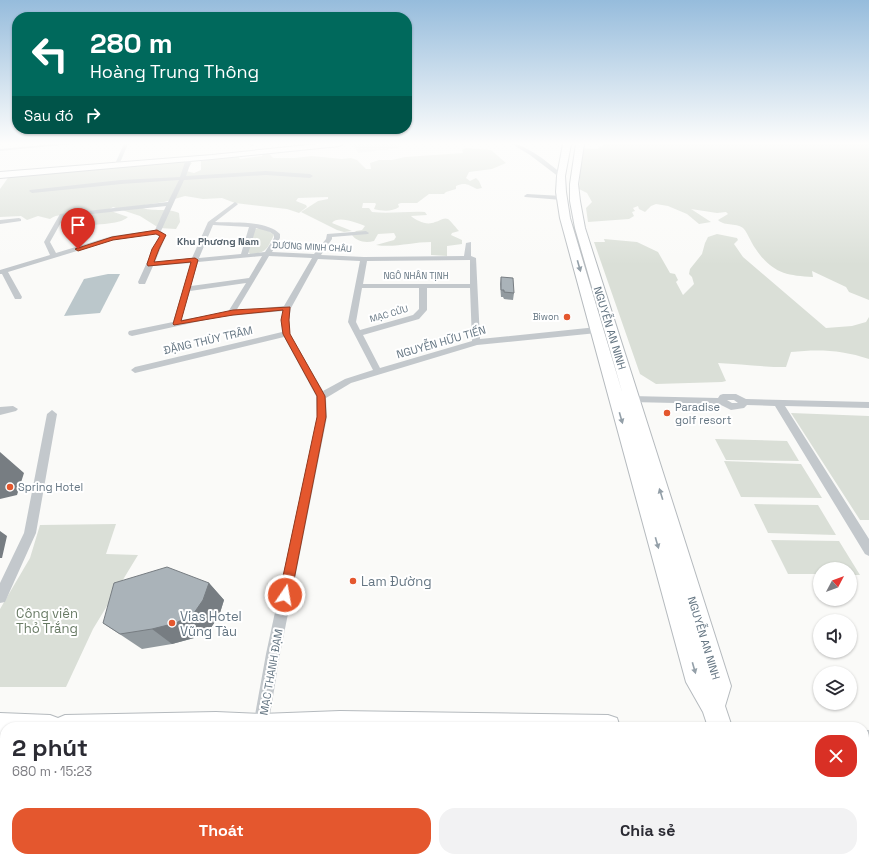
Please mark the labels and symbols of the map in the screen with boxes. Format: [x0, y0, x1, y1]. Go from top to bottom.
pin [61, 208, 95, 249]
district label: Khu Phương Nam [177, 235, 259, 248]
street label: DƯƠNG MINH CHÂU [272, 239, 352, 255]
one-way arrow [576, 260, 582, 272]
street label: NGÔ NHÂN TỊNH [383, 270, 449, 282]
street label: NGUYỄN AN NINH [591, 284, 631, 371]
street label: MẠC CỬU [368, 302, 410, 325]
place label: Biwon [533, 311, 559, 323]
marker: Biwon [562, 312, 572, 322]
street label: NGUYỄN HỮU TIẾN [394, 321, 487, 361]
street label: ĐẶNG THÙY TRÂM [162, 322, 254, 357]
place label: Paradise golf resort [675, 400, 732, 427]
marker: Paradise golf resort [662, 408, 672, 418]
one-way arrow [618, 413, 624, 425]
place label: Spring Hotel [18, 480, 83, 494]
marker: Spring Hotel [5, 482, 15, 492]
one-way arrow [658, 488, 664, 500]
one-way arrow [654, 537, 660, 549]
north arrow [813, 562, 857, 606]
place label: Lam Đường [361, 573, 431, 590]
position arrow [264, 574, 306, 616]
marker: Lam Đường [348, 576, 358, 586]
street label: NGUYỄN AN NINH [685, 594, 725, 681]
park label: Công viên Thỏ Trắng [16, 605, 78, 637]
place label: Vias Hotel Vũng Tàu [180, 608, 242, 640]
marker: Vias Hotel Vũng Tàu [167, 618, 177, 628]
street label: MẠC THANH ĐẠM [257, 628, 285, 716]
one-way arrow [691, 662, 697, 674]

